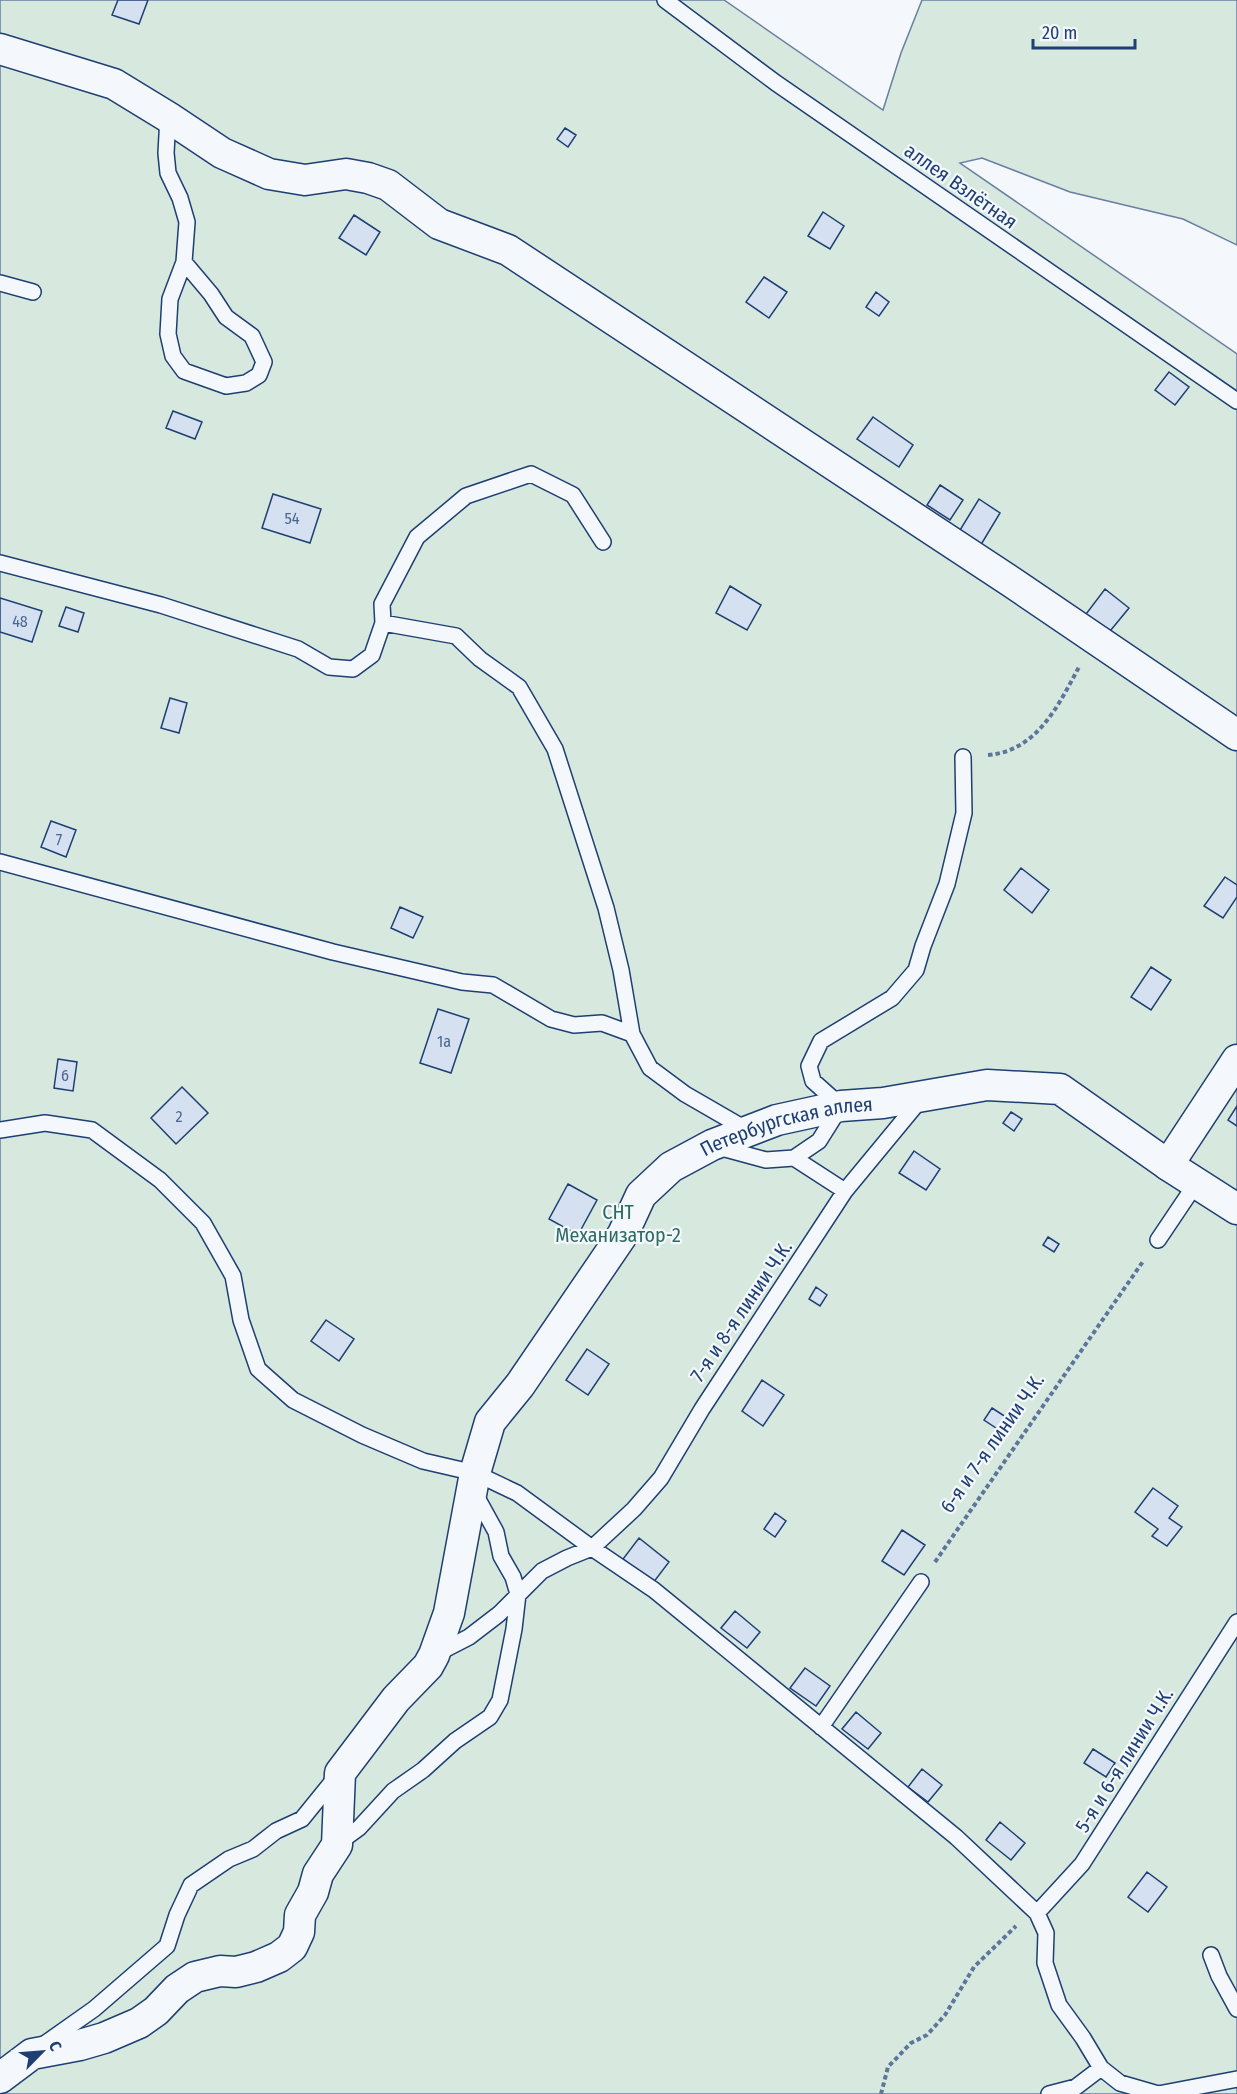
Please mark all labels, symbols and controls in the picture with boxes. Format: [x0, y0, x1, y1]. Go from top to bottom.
scale bar [1033, 12, 1135, 50]
text: 20 m [1042, 22, 1077, 44]
street label: аллея Взлётная [900, 138, 1022, 234]
house number: 54 [284, 509, 300, 528]
house number: 48 [12, 612, 28, 631]
house number: 7 [56, 830, 63, 849]
house number: 1а [437, 1032, 451, 1051]
house number: 6 [61, 1066, 69, 1085]
street label: Петербургская аллея [696, 1092, 874, 1161]
house number: 2 [175, 1107, 183, 1126]
park label: СНТ Механизатор-2 [555, 1200, 681, 1247]
street label: 7-я и 8-я линии Ч.К. [685, 1236, 797, 1386]
street label: 6-я и 7-я линии Ч.К. [935, 1369, 1049, 1517]
street label: 5-я и 6-я линии Ч.К. [1070, 1683, 1178, 1837]
north arrow [12, 2022, 72, 2082]
text: С [45, 2038, 66, 2054]

